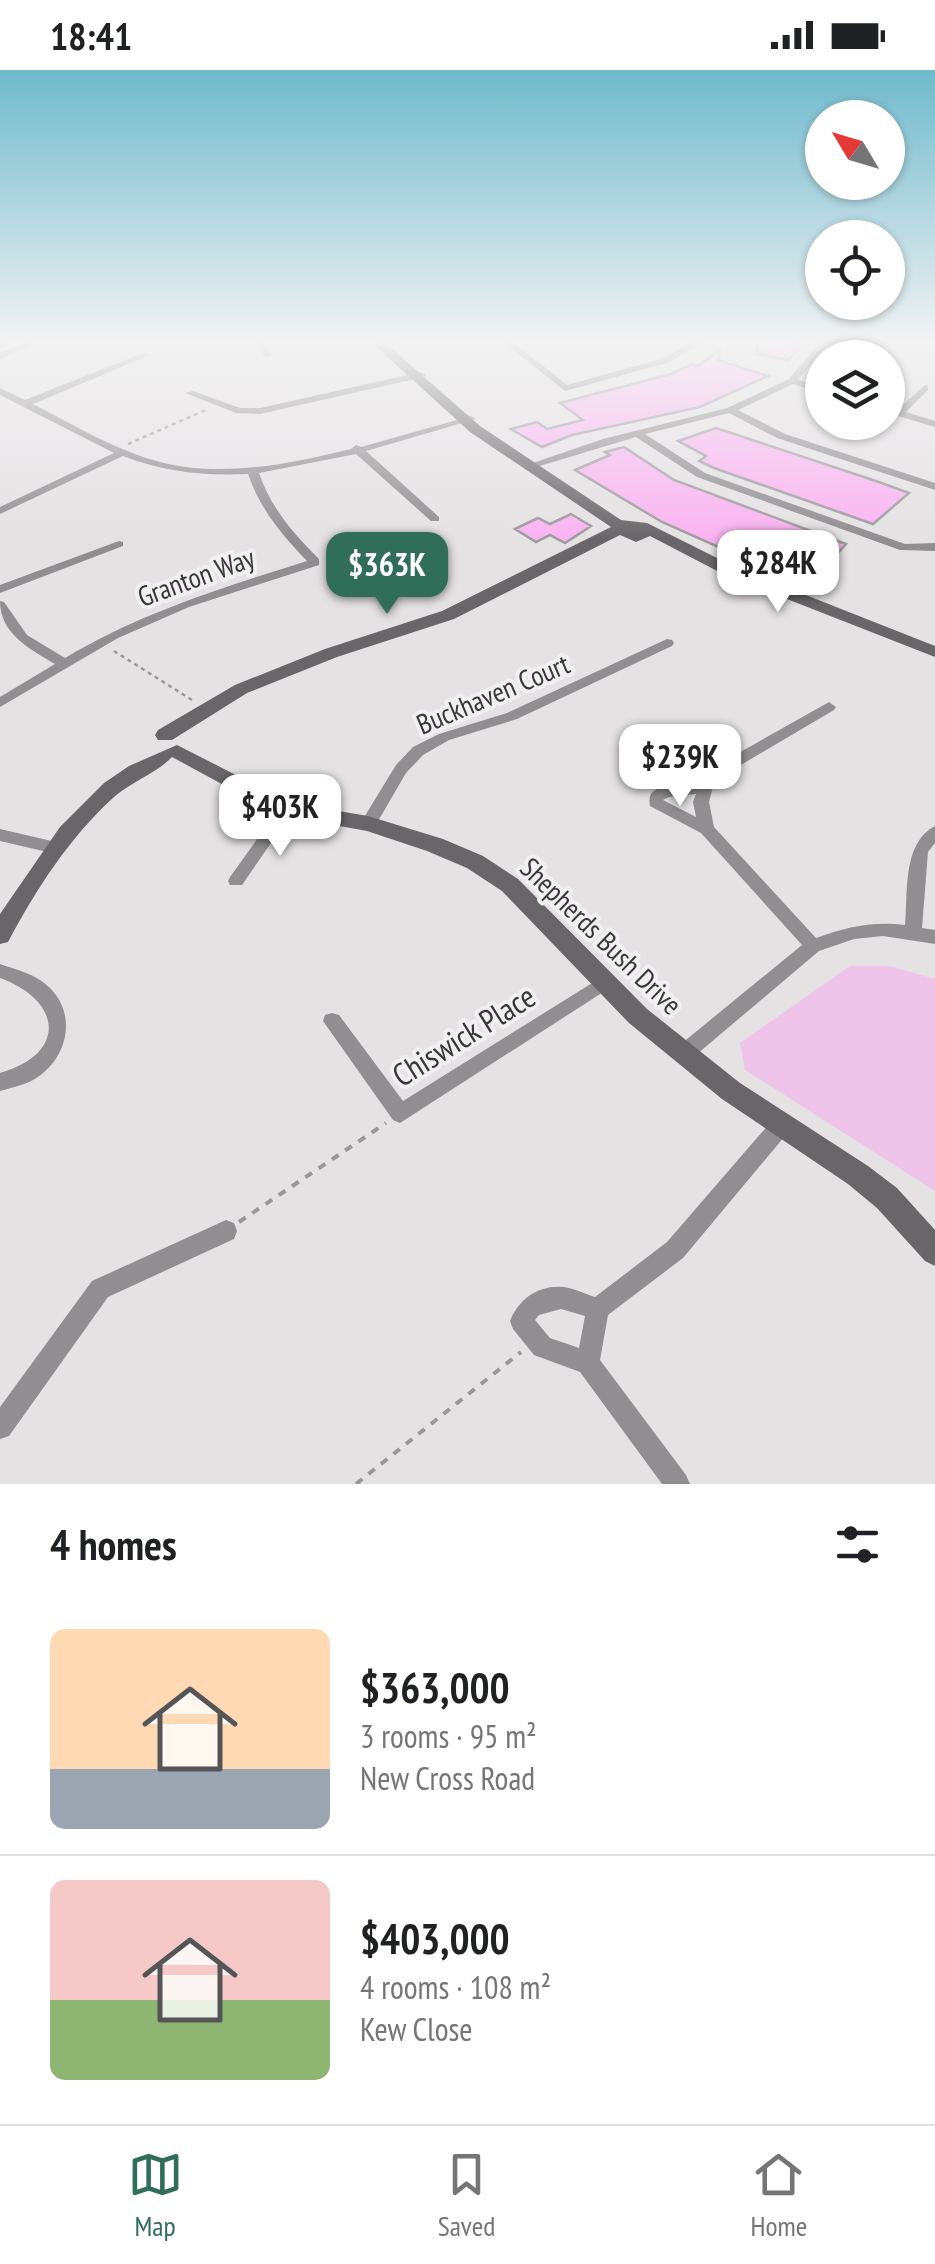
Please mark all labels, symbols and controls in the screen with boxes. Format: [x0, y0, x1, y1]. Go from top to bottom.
text: 18:41 [50, 11, 132, 60]
north arrow [805, 100, 905, 200]
map controls [805, 100, 905, 440]
button: locate [805, 220, 905, 320]
button: layers [805, 340, 905, 440]
pin: $284K [708, 530, 848, 615]
pin: $363K [317, 532, 457, 617]
street label: Granton Way [132, 538, 260, 615]
text: $284K [739, 541, 817, 583]
text: $363K [348, 543, 426, 585]
street label: Buckhaven Court [411, 645, 575, 742]
pin: $239K [610, 724, 750, 809]
text: $239K [641, 735, 719, 777]
pin: $403K [210, 774, 350, 859]
text: $403K [241, 785, 319, 827]
street label: Shepherds Bush Drive [513, 849, 690, 1022]
street label: Chiswick Place [384, 975, 543, 1096]
text: 4 homes [50, 1517, 177, 1572]
icon: filters [830, 1517, 885, 1572]
text: $363,000 [360, 1660, 510, 1715]
icon: home [130, 1669, 250, 1789]
text: 3 rooms · 95 m² [360, 1715, 537, 1757]
text: New Cross Road [360, 1757, 535, 1799]
text: $403,000 [360, 1911, 510, 1966]
icon: home [130, 1920, 250, 2040]
text: 4 rooms · 108 m² [360, 1966, 551, 2008]
text: Kew Close [360, 2008, 473, 2050]
tab: Map [128, 2147, 183, 2244]
tab: Saved [438, 2147, 495, 2244]
tab: Home [751, 2147, 807, 2244]

